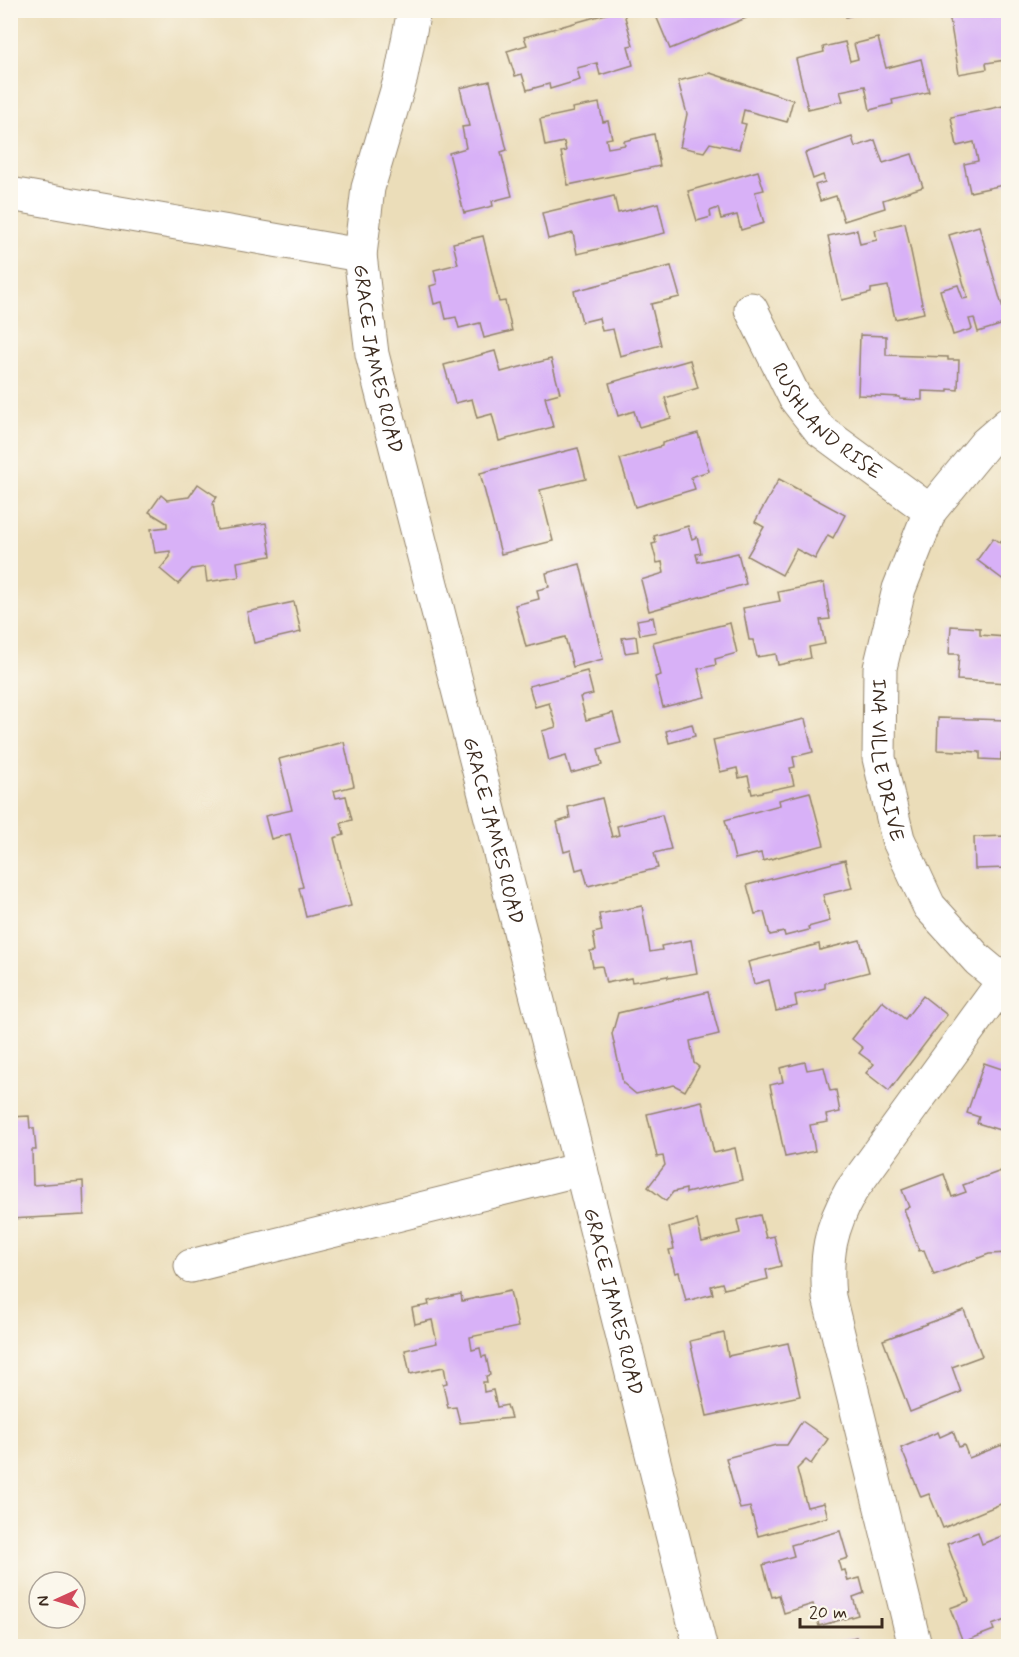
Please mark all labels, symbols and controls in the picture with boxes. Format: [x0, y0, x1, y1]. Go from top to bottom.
street label: GRACE JAMES ROAD [346, 263, 409, 456]
street label: RUSHLAND RISE [765, 359, 887, 486]
street label: INA VILLE DRIVE [864, 678, 910, 844]
street label: GRACE JAMES ROAD [456, 734, 530, 927]
street label: GRACE JAMES ROAD [576, 1205, 649, 1398]
north arrow [27, 1570, 87, 1630]
scale bar [800, 1591, 882, 1629]
text: N [33, 1595, 54, 1607]
text: 20 m [809, 1601, 847, 1625]

